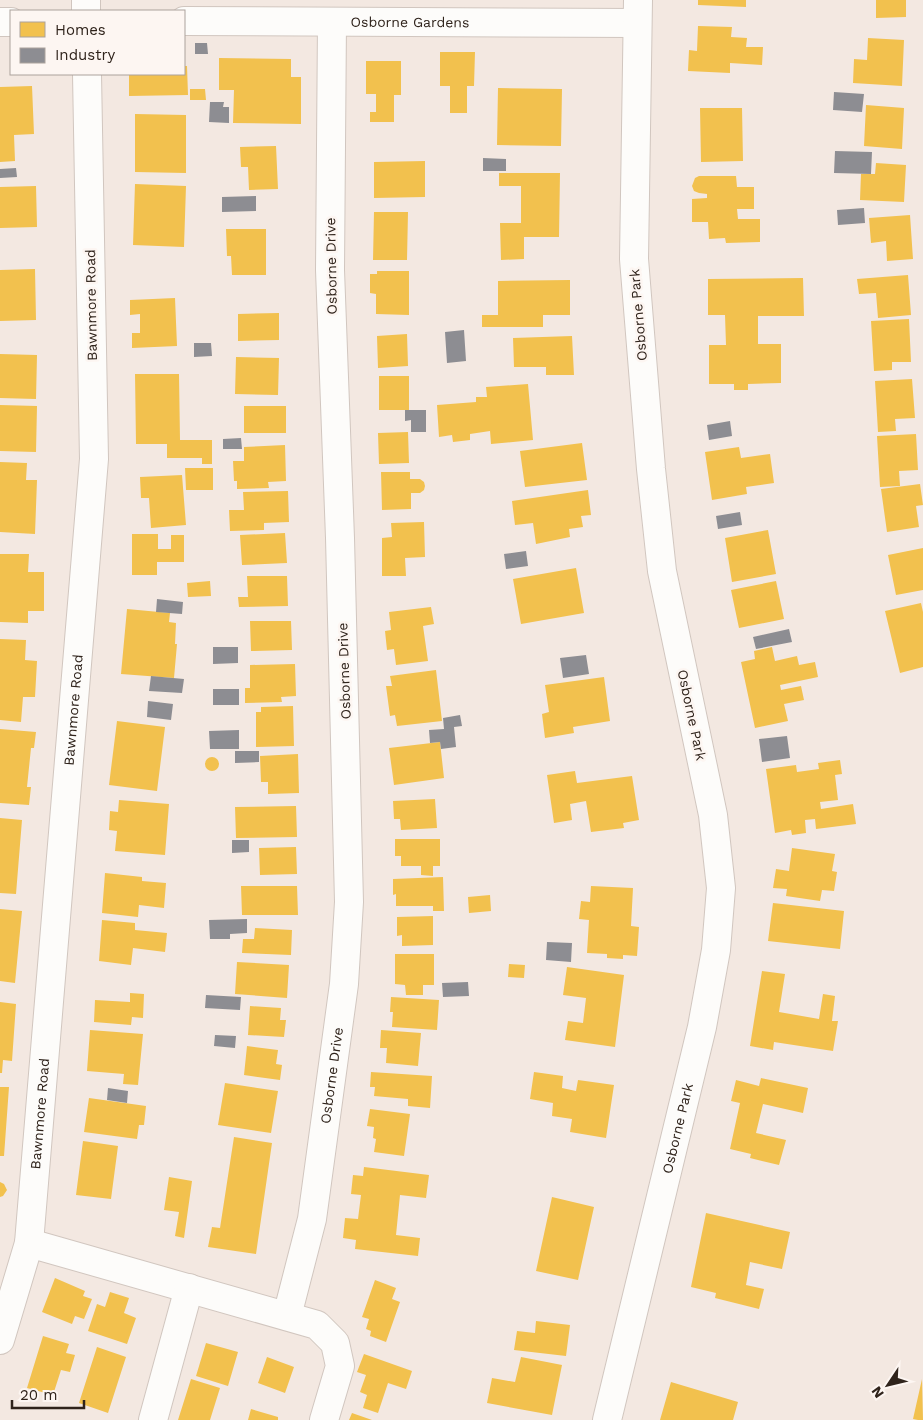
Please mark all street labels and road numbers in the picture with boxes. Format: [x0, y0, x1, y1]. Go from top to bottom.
street label: Osborne Gardens [351, 14, 469, 30]
street label: Osborne Drive [322, 217, 340, 315]
street label: Bawnmore Road [82, 249, 100, 361]
street label: Osborne Park [626, 268, 650, 362]
street label: Osborne Drive [334, 622, 354, 720]
street label: Bawnmore Road [61, 654, 86, 766]
street label: Osborne Park [675, 668, 709, 762]
street label: Osborne Drive [317, 1026, 346, 1125]
street label: Bawnmore Road [27, 1057, 52, 1170]
street label: Osborne Park [659, 1082, 696, 1175]

